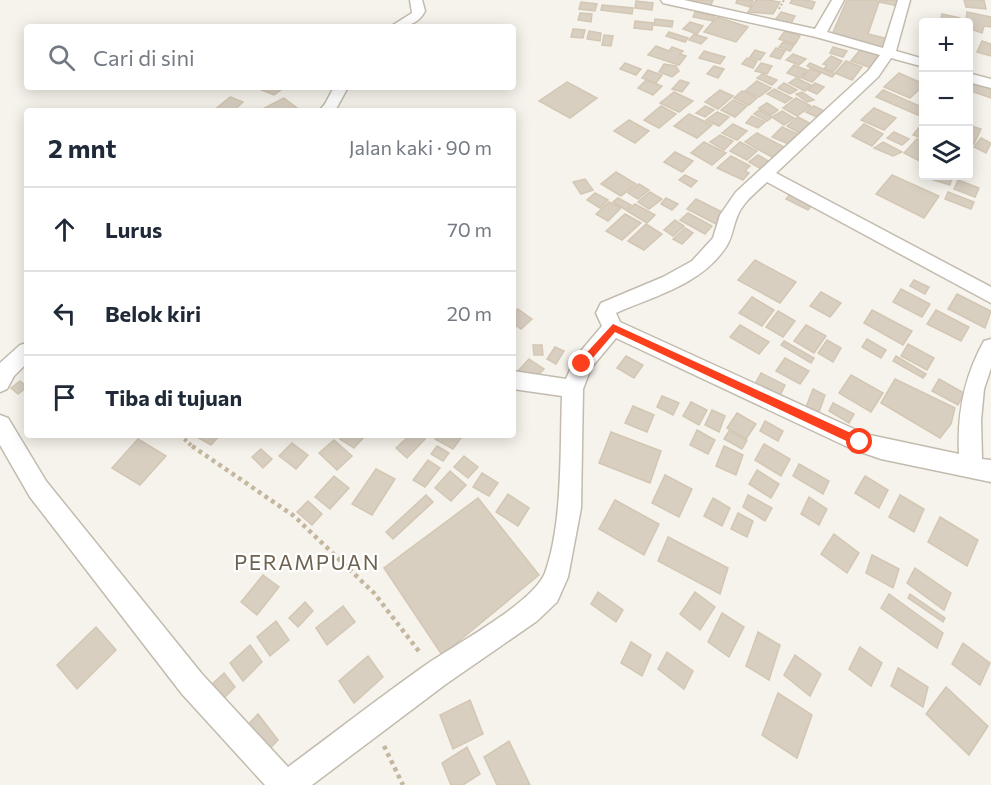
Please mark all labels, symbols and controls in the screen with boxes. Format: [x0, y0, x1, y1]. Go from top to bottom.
map controls [919, 18, 973, 180]
button: + [919, 18, 973, 72]
search box [24, 24, 516, 90]
icon: search [45, 41, 78, 74]
text: Cari di sini [93, 44, 195, 71]
button: − [919, 72, 973, 126]
button: layers [919, 126, 973, 180]
text: 2 mnt [48, 132, 116, 163]
text: Jalan kaki · 90 m [349, 135, 492, 159]
icon: ahead [48, 213, 81, 246]
text: Lurus [105, 216, 162, 243]
text: 70 m [447, 217, 492, 241]
icon: left [48, 297, 81, 330]
text: Belok kiri [105, 300, 201, 327]
text: 20 m [447, 301, 492, 325]
route end [568, 350, 594, 376]
icon: arrive [48, 381, 81, 414]
text: Tiba di tujuan [105, 384, 242, 411]
route start [846, 428, 872, 454]
district label: PERAMPUAN [234, 549, 380, 574]

